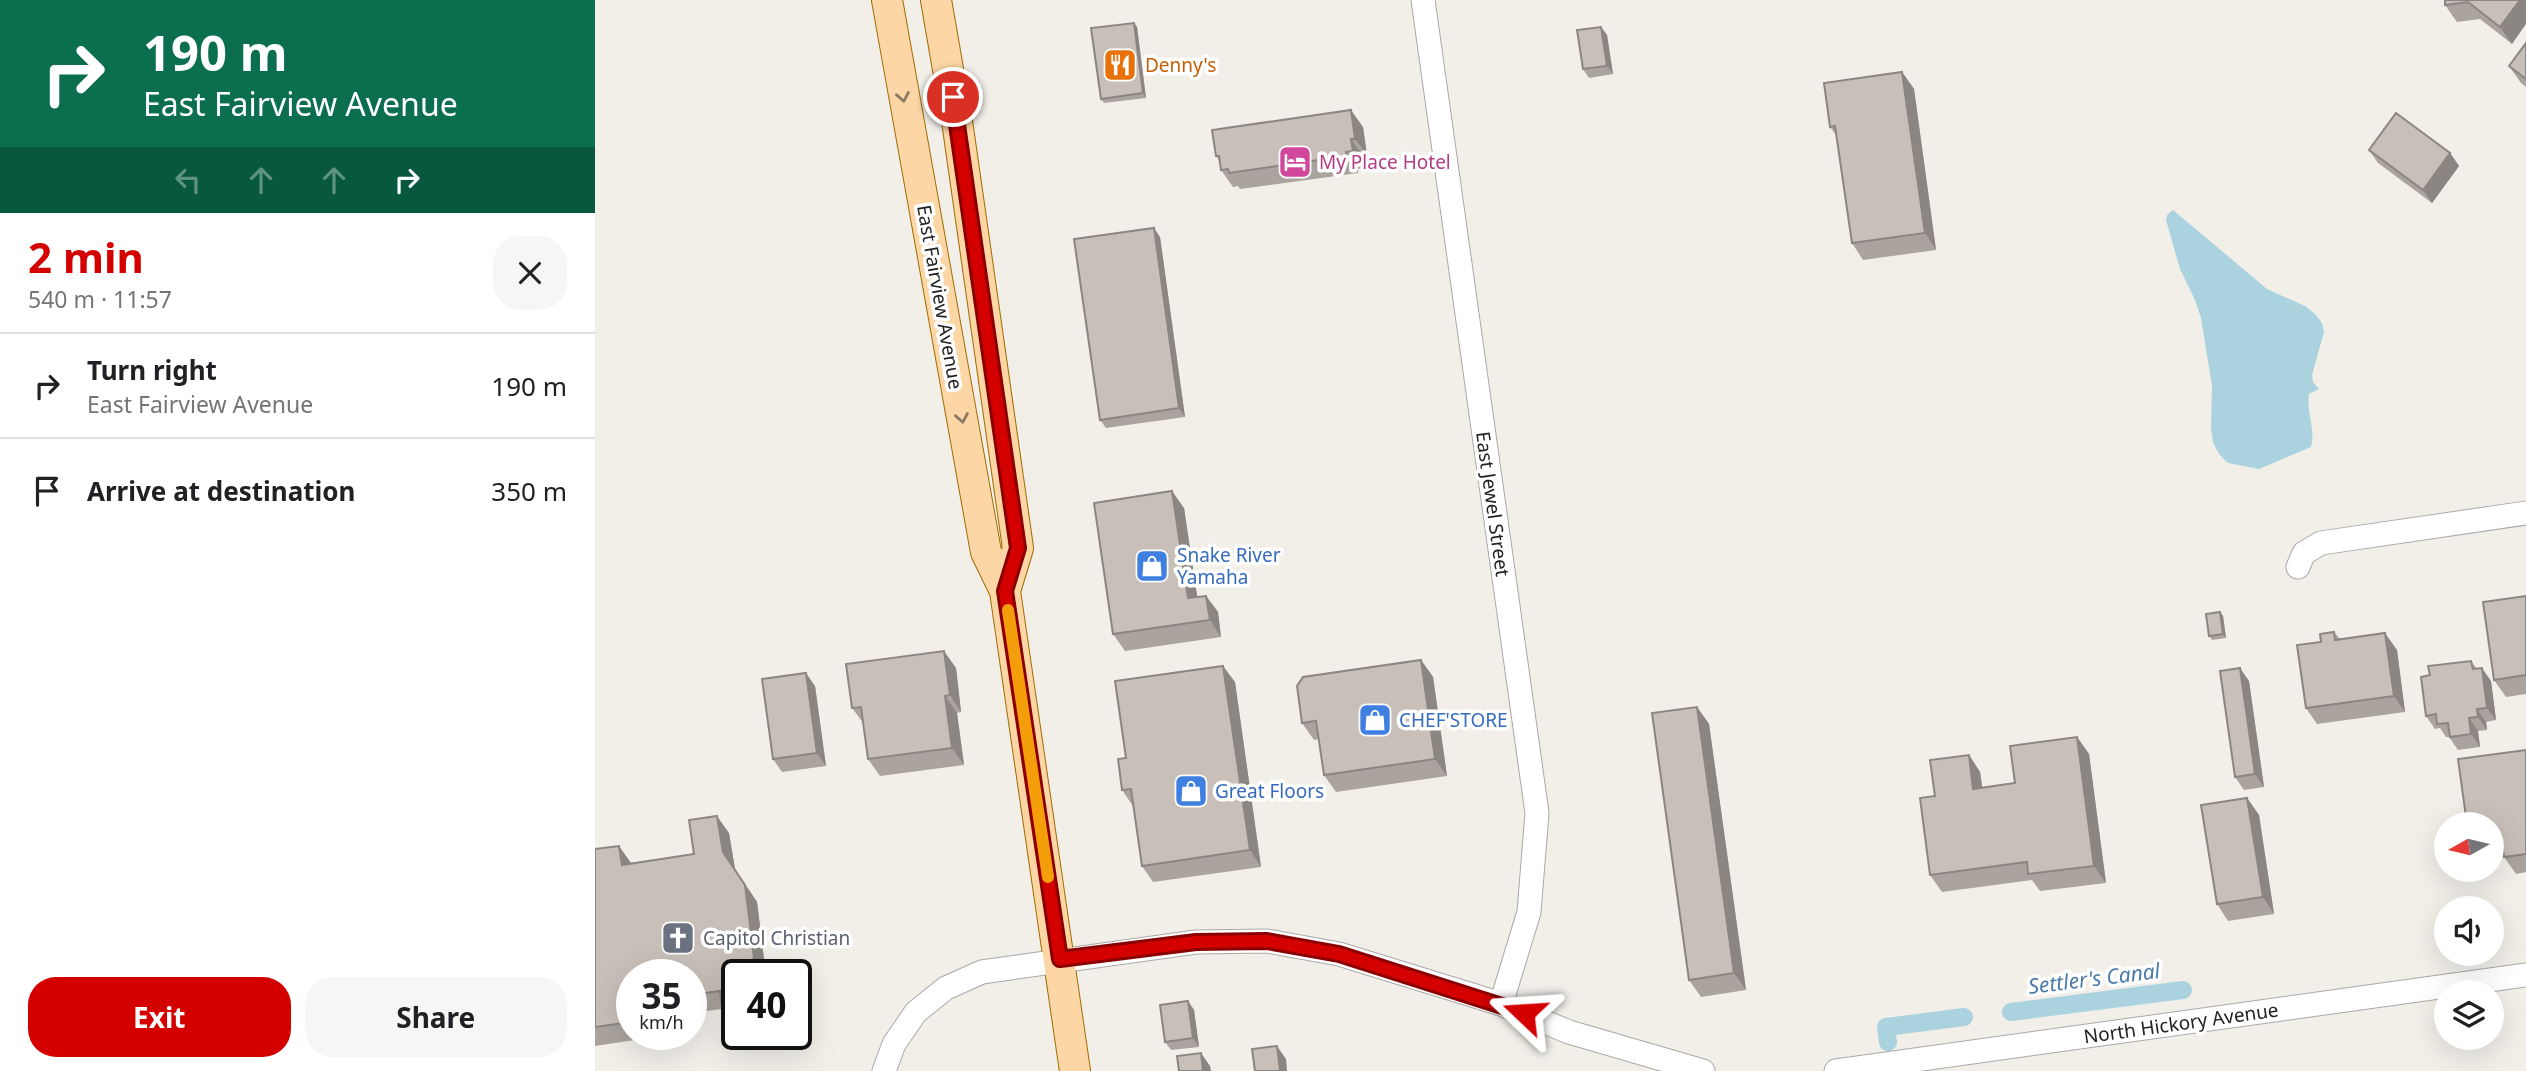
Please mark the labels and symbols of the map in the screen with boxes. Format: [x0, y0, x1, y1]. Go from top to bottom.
restaurant icon: Denny's [1101, 46, 1139, 84]
place label: Denny's [1145, 52, 1216, 78]
pin [923, 67, 983, 127]
one-way arrow [895, 91, 910, 103]
hotel icon: My Place Hotel [1276, 143, 1314, 181]
place label: My Place Hotel [1319, 149, 1451, 175]
street label: East Fairview Avenue [911, 203, 969, 391]
one-way arrow [953, 412, 968, 424]
street label: East Jewel Street [1470, 430, 1516, 578]
place label: Snake River Yamaha [1177, 542, 1281, 590]
shop icon: Snake River Yamaha [1133, 547, 1171, 585]
shop icon: CHEF'STORE [1356, 701, 1394, 739]
place label: CHEF'STORE [1399, 707, 1508, 733]
shop icon: Great Floors [1172, 772, 1210, 810]
place label: Great Floors [1215, 778, 1324, 804]
north arrow [2434, 812, 2504, 882]
church icon: Capitol Christian [659, 919, 697, 957]
place label: Capitol Christian [703, 925, 850, 951]
water label: Settler's Canal [2027, 956, 2162, 1000]
speed limit sign: 40 [721, 959, 812, 1050]
position arrow [1487, 976, 1561, 1050]
street label: North Hickory Avenue [2082, 996, 2280, 1050]

